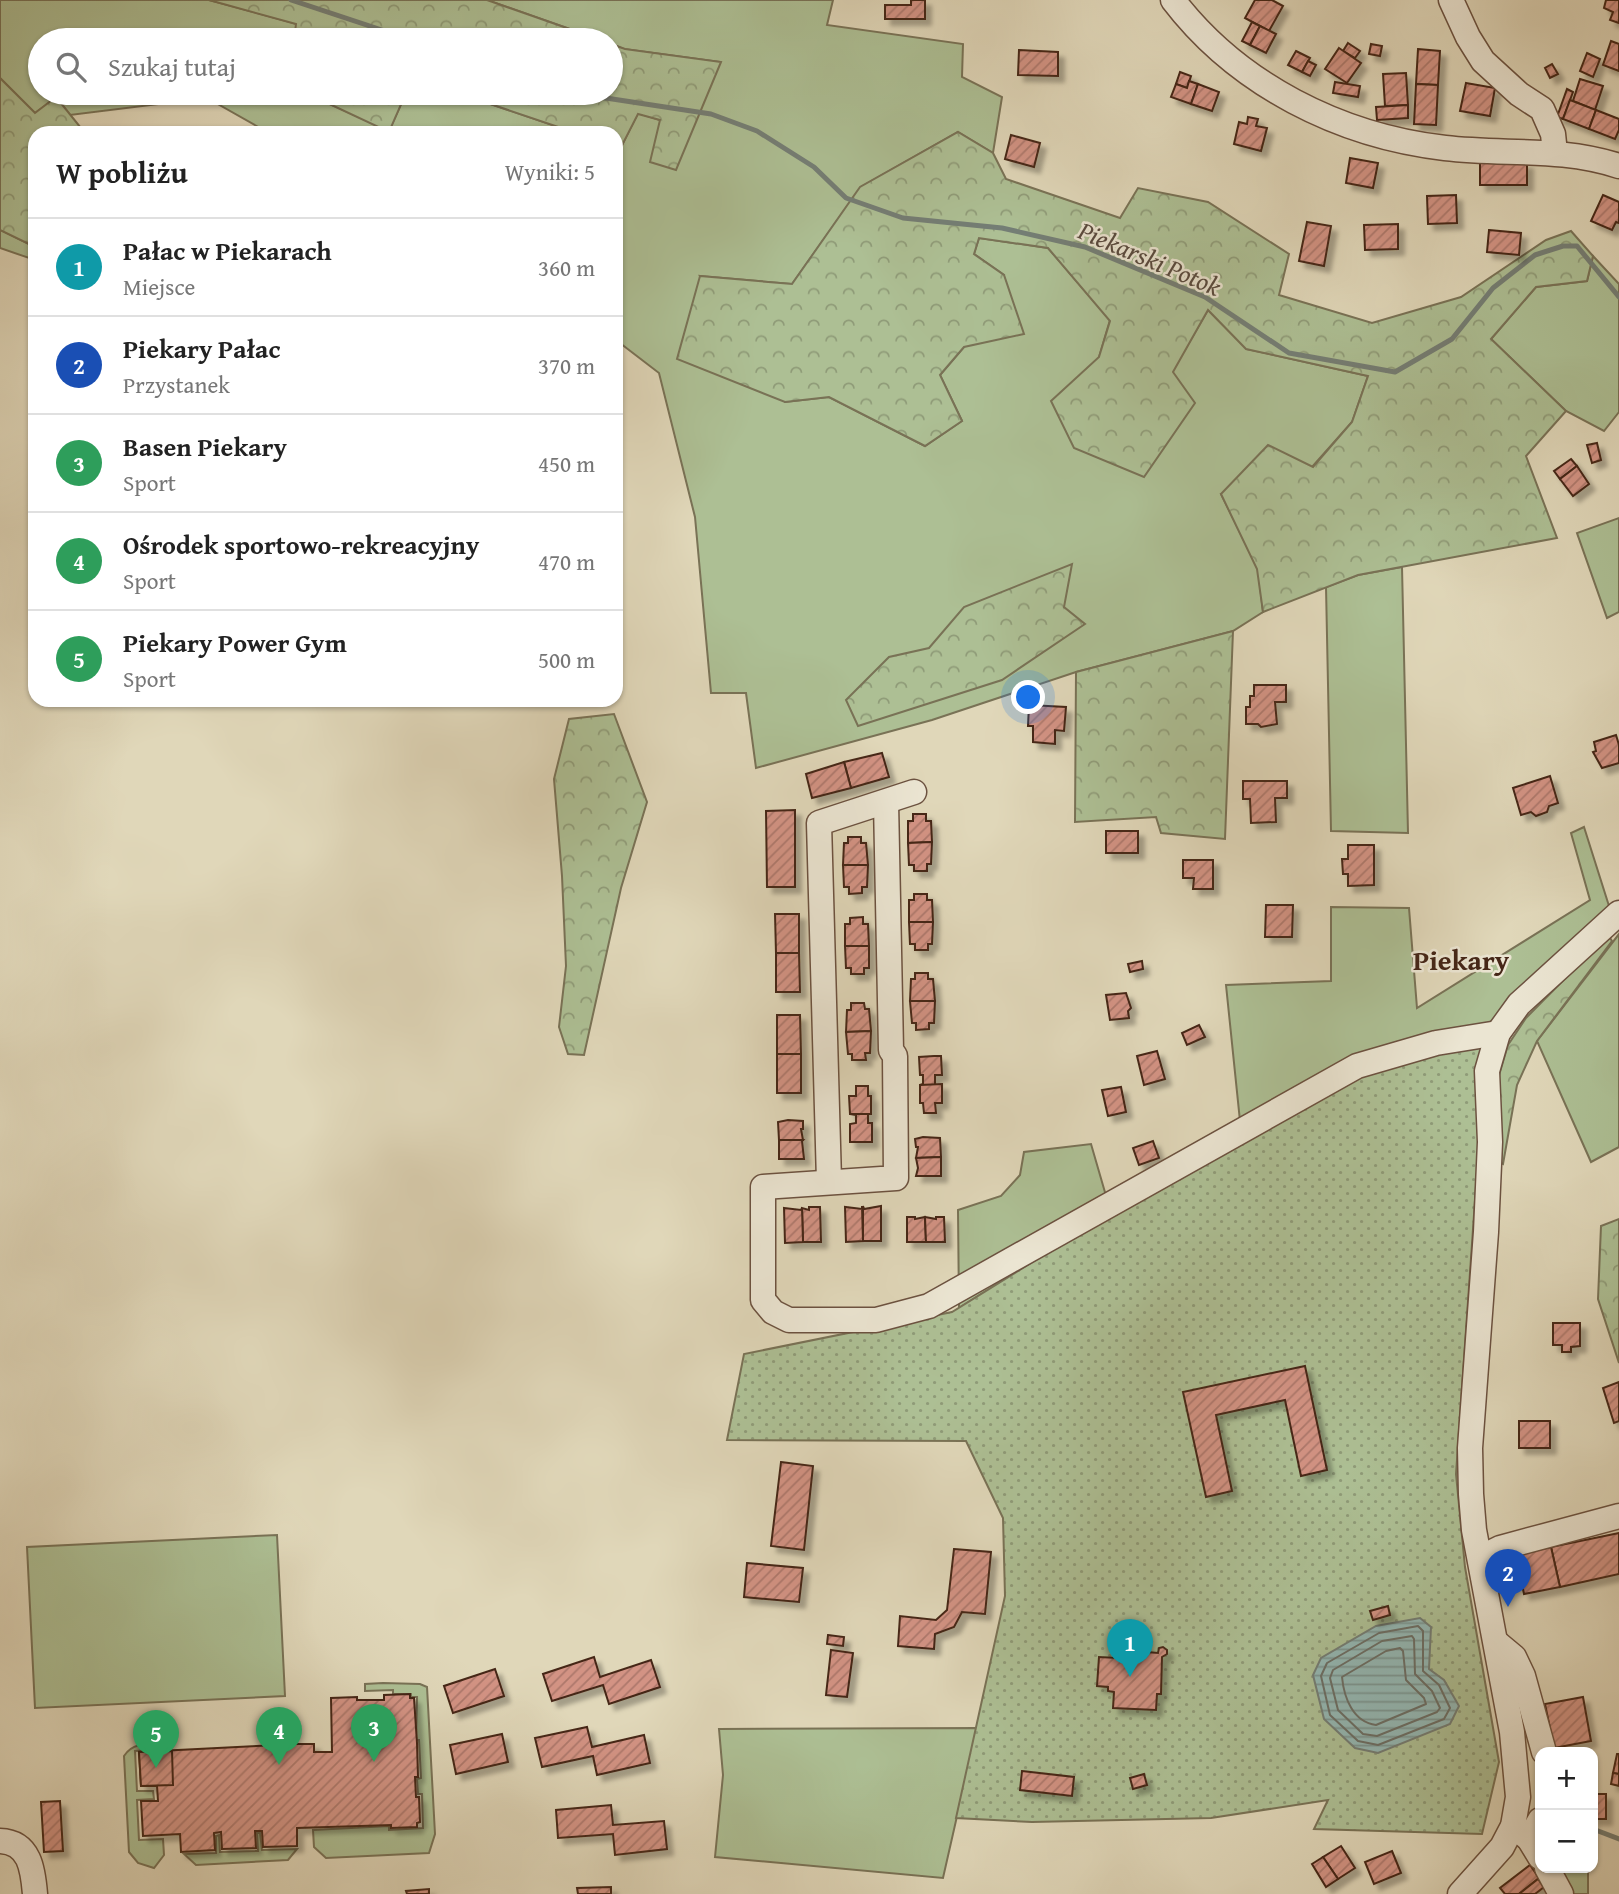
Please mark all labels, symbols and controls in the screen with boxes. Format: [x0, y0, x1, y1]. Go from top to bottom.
search box [28, 28, 623, 105]
text: Szukaj tutaj [108, 47, 236, 86]
icon: search [52, 48, 90, 86]
text: W pobliżu [56, 150, 188, 194]
text: Wyniki: 5 [505, 155, 595, 188]
water label: Piekarski Potok [1072, 210, 1227, 306]
text: Pałac w Piekarach [123, 231, 332, 270]
text: 1 [73, 251, 85, 284]
text: 360 m [538, 251, 595, 284]
text: Miejsce [123, 270, 195, 303]
text: Piekary Pałac [123, 329, 280, 368]
text: 2 [73, 349, 85, 382]
text: 370 m [538, 349, 595, 382]
text: Przystanek [123, 368, 230, 401]
text: Basen Piekary [123, 427, 287, 466]
text: 3 [73, 447, 85, 480]
text: 450 m [538, 447, 595, 480]
text: Sport [123, 466, 176, 499]
text: Ośrodek sportowo-rekreacyjny [123, 525, 479, 564]
text: 4 [73, 545, 85, 578]
text: 470 m [538, 545, 595, 578]
text: Sport [123, 564, 176, 597]
text: Piekary Power Gym [123, 623, 347, 662]
text: 5 [73, 643, 85, 676]
text: 500 m [538, 643, 595, 676]
text: Sport [123, 662, 176, 695]
your location [1011, 680, 1045, 714]
district label: Piekary [1413, 939, 1510, 980]
pin: 2 [1485, 1549, 1531, 1607]
pin: 1 [1107, 1619, 1153, 1677]
pin: 3 [351, 1704, 397, 1762]
pin: 4 [256, 1707, 302, 1765]
pin: 5 [133, 1710, 179, 1768]
map controls [1535, 1747, 1598, 1873]
button: + [1535, 1747, 1598, 1810]
button: − [1535, 1810, 1598, 1873]

